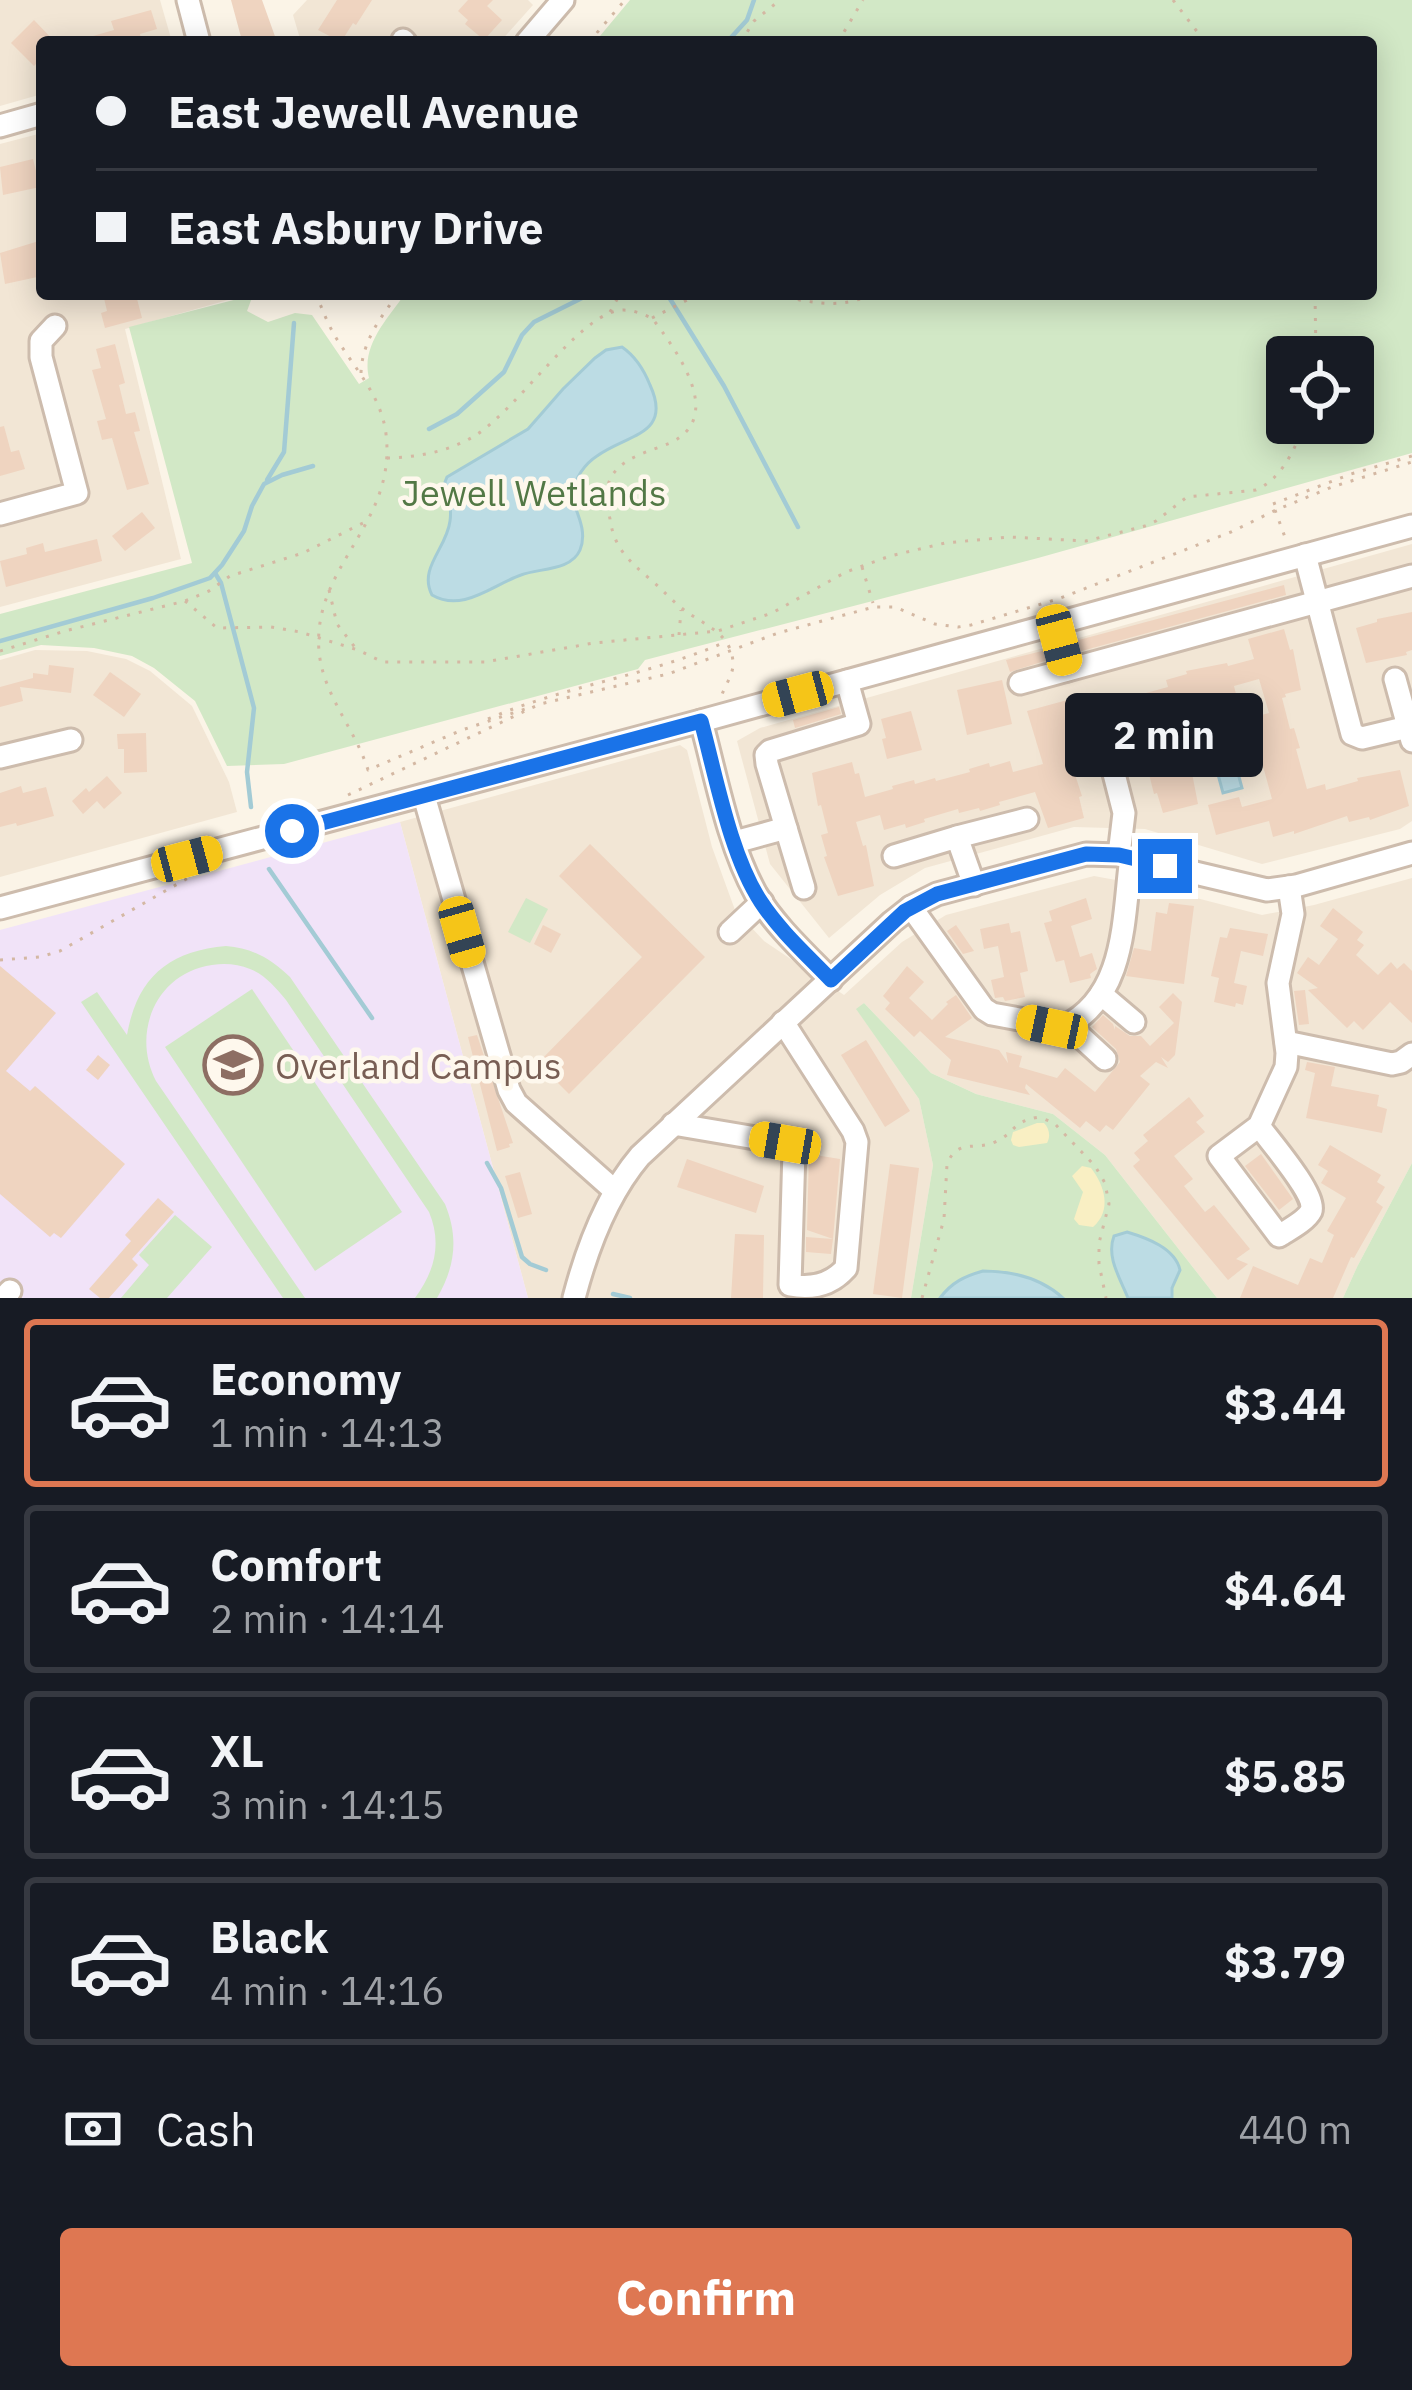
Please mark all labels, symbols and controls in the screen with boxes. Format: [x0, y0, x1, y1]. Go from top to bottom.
text: East Jewell Avenue [168, 82, 579, 140]
text: East Asbury Drive [168, 198, 543, 256]
map controls [1266, 336, 1374, 444]
button: locate [1266, 336, 1374, 444]
park label: Jewell Wetlands [402, 469, 666, 516]
car [1032, 601, 1086, 679]
car [759, 667, 837, 721]
callout: 2 min [1066, 692, 1264, 776]
text: 2 min [1113, 709, 1215, 760]
route start [265, 804, 319, 858]
car [148, 832, 226, 886]
route end [1138, 839, 1192, 893]
car [435, 892, 489, 972]
car [1013, 1002, 1091, 1052]
school or university icon: Overland Campus [202, 1034, 264, 1096]
place label: Overland Campus [275, 1042, 562, 1089]
car [746, 1119, 824, 1167]
icon: car [66, 1349, 174, 1457]
text: Economy [210, 1349, 401, 1407]
text: $3.44 [1224, 1374, 1346, 1432]
text: 1 min · 14:13 [210, 1407, 445, 1458]
icon: car [66, 1535, 174, 1643]
text: Comfort [210, 1535, 382, 1593]
text: $4.64 [1224, 1560, 1346, 1618]
text: 2 min · 14:14 [210, 1593, 445, 1644]
icon: car [66, 1721, 174, 1829]
text: XL [210, 1721, 264, 1779]
text: $5.85 [1224, 1746, 1346, 1804]
text: 3 min · 14:15 [210, 1779, 445, 1830]
icon: car [66, 1907, 174, 2015]
text: Black [210, 1907, 329, 1965]
text: $3.79 [1224, 1932, 1346, 1990]
text: 4 min · 14:16 [210, 1965, 445, 2016]
icon: cash [60, 2096, 126, 2162]
text: Cash [156, 2100, 255, 2158]
text: 440 m [1239, 2104, 1352, 2155]
button: Confirm [60, 2228, 1352, 2366]

